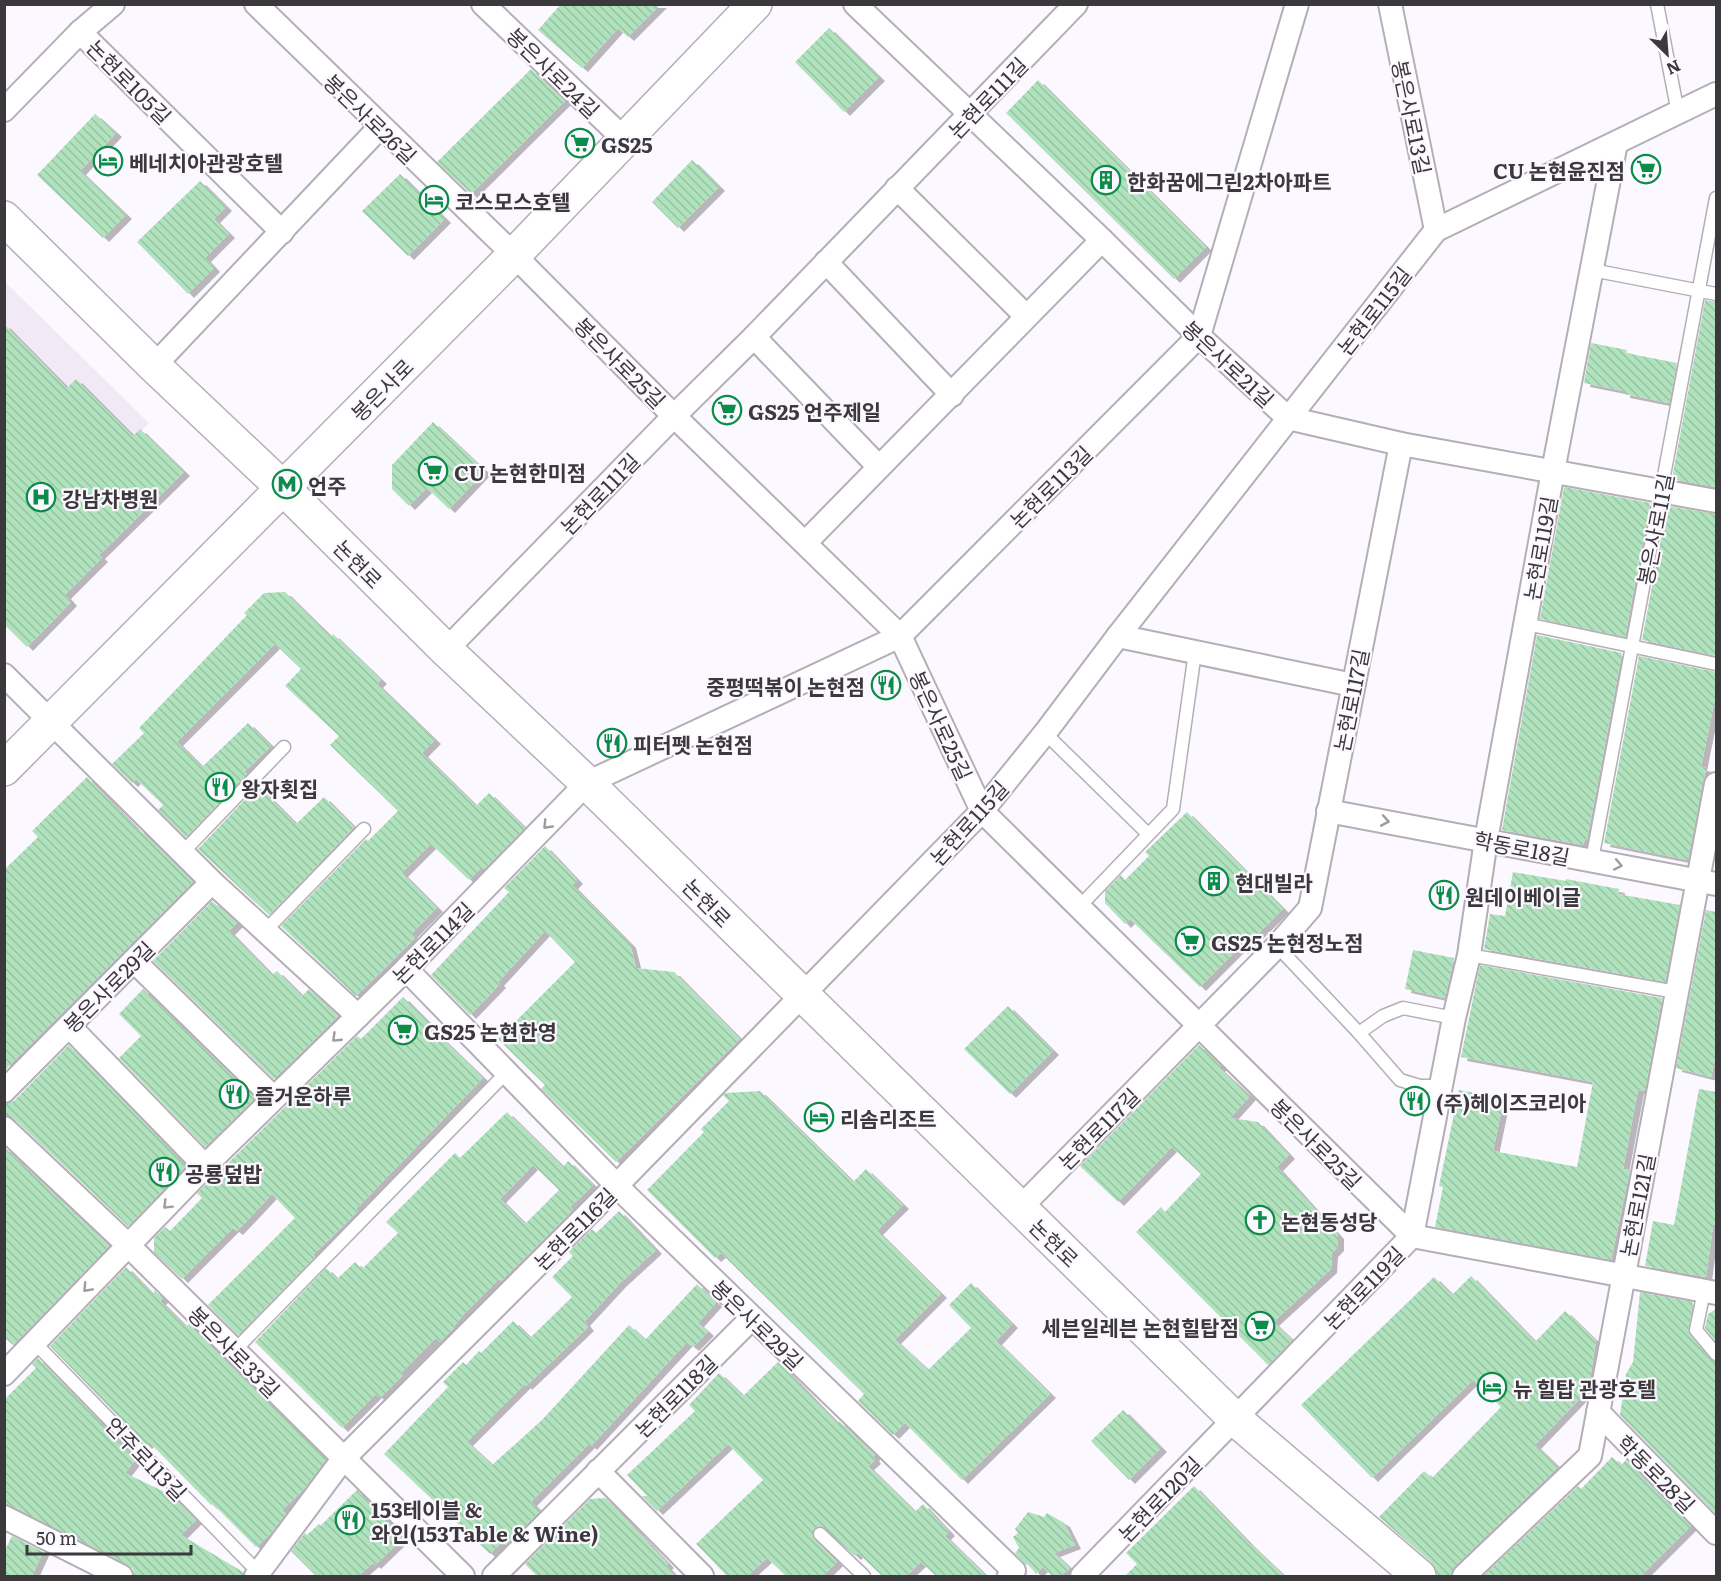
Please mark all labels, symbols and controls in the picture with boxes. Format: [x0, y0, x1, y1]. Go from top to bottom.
street label: 봉은사로24길 [500, 20, 608, 124]
north arrow [1637, 24, 1697, 84]
street label: 논현로105길 [81, 32, 179, 130]
street label: 논현로111길 [940, 49, 1034, 145]
text: N [1663, 55, 1685, 82]
street label: 봉은사로13길 [1386, 57, 1440, 177]
street label: 봉은사로26길 [318, 66, 424, 170]
supermarket icon: GS25 [564, 127, 596, 159]
place label: GS25 [601, 128, 653, 159]
hotel icon: 베네치아관광호텔 [92, 145, 124, 177]
place label: 베네치아관광호텔 [129, 146, 284, 177]
supermarket icon: CU 논현윤진점 [1630, 153, 1662, 185]
place label: CU 논현윤진점 [1493, 154, 1625, 185]
building icon: 한화꿈에그린2차아파트 [1090, 164, 1122, 196]
place label: 한화꿈에그린2차아파트 [1127, 165, 1331, 196]
hotel icon: 코스모스호텔 [418, 184, 450, 216]
place label: 코스모스호텔 [455, 185, 571, 216]
street label: 논현로115길 [1328, 259, 1418, 361]
street label: 봉은사로25길 [568, 309, 674, 415]
street label: 봉은사로21길 [1176, 312, 1282, 414]
street label: 봉은사로 [343, 351, 419, 427]
supermarket icon: GS25 언주제일 [711, 394, 743, 426]
place label: GS25 언주제일 [748, 395, 881, 426]
street label: 논현로113길 [1002, 438, 1098, 534]
street label: 논현로111길 [552, 445, 646, 541]
supermarket icon: CU 논현한미점 [417, 455, 449, 487]
place label: CU 논현한미점 [454, 456, 586, 487]
metro station icon: 언주 [271, 468, 303, 500]
place label: 언주 [308, 469, 347, 500]
street label: 봉은사로11길 [1628, 470, 1680, 588]
hospital icon: 강남차병원 [25, 481, 57, 513]
place label: 강남차병원 [62, 482, 159, 513]
street label: 논현로119길 [1515, 493, 1563, 603]
street label: 논현로 [328, 532, 390, 594]
street label: 논현로117길 [1325, 646, 1375, 754]
street label: 봉은사로25길 [903, 665, 981, 785]
restaurant icon: 중평떡볶이 논현점 [870, 669, 902, 701]
place label: 중평떡볶이 논현점 [706, 670, 865, 701]
restaurant icon: 피터펫 논현점 [596, 727, 628, 759]
place label: 피터펫 논현점 [633, 728, 753, 759]
restaurant icon: 왕자횟집 [204, 771, 236, 803]
place label: 왕자횟집 [241, 772, 318, 803]
street label: 논현로115길 [921, 773, 1015, 871]
one-way arrow [1381, 815, 1390, 827]
one-way arrow [543, 818, 554, 829]
street label: 학동로18길 [1471, 822, 1573, 872]
one-way arrow [1613, 858, 1623, 871]
building icon: 현대빌라 [1198, 865, 1230, 897]
place label: 현대빌라 [1235, 866, 1313, 897]
street label: 논현로 [677, 871, 739, 933]
restaurant icon: 원데이베이글 [1428, 879, 1460, 911]
place label: 원데이베이글 [1465, 880, 1581, 911]
street label: 논현로114길 [384, 894, 480, 990]
supermarket icon: GS25 논현정노점 [1174, 925, 1206, 957]
place label: GS25 논현정노점 [1211, 926, 1363, 957]
street label: 봉은사로29길 [55, 933, 161, 1039]
supermarket icon: GS25 논현한영 [387, 1014, 419, 1046]
place label: GS25 논현한영 [424, 1015, 557, 1046]
one-way arrow [332, 1031, 343, 1042]
restaurant icon: 즐거운하루 [218, 1078, 250, 1110]
place label: 즐거운하루 [255, 1079, 352, 1110]
street label: 논현로117길 [1050, 1080, 1146, 1176]
restaurant icon: (주)헤이즈코리아 [1399, 1085, 1431, 1117]
place label: (주)헤이즈코리아 [1436, 1086, 1586, 1117]
street label: 봉은사로25길 [1264, 1090, 1370, 1196]
hotel icon: 리솜리조트 [803, 1101, 835, 1133]
place label: 리솜리조트 [840, 1102, 937, 1133]
street label: 논현로121길 [1611, 1150, 1661, 1260]
restaurant icon: 공룡덮밥 [148, 1156, 180, 1188]
place label: 공룡덮밥 [185, 1157, 262, 1188]
street label: 논현로116길 [526, 1180, 622, 1276]
one-way arrow [164, 1198, 175, 1209]
church icon: 논현동성당 [1244, 1204, 1276, 1236]
place label: 논현동성당 [1281, 1205, 1378, 1236]
street label: 논현로 [1023, 1211, 1087, 1273]
street label: 논현로119길 [1315, 1238, 1411, 1336]
street label: 봉은사로29길 [705, 1272, 811, 1376]
one-way arrow [84, 1280, 95, 1291]
street label: 봉은사로33길 [182, 1298, 288, 1404]
supermarket icon: 세븐일레븐 논현힐탑점 [1244, 1310, 1276, 1342]
place label: 세븐일레븐 논현힐탑점 [1042, 1311, 1239, 1342]
street label: 논현로118길 [627, 1347, 723, 1443]
hotel icon: 뉴 힐탑 관광호텔 [1476, 1371, 1508, 1403]
place label: 뉴 힐탑 관광호텔 [1513, 1372, 1657, 1403]
street label: 언주로113길 [99, 1409, 195, 1507]
street label: 학동로28길 [1611, 1427, 1703, 1519]
street label: 논현로120길 [1110, 1448, 1208, 1548]
place label: 153테이블 & 와인(153Table & Wine) [371, 1493, 598, 1548]
restaurant icon: 153테이블 & 와인(153Table & Wine) [334, 1504, 366, 1536]
scale bar [27, 1518, 190, 1556]
text: 50 m [36, 1524, 77, 1551]

